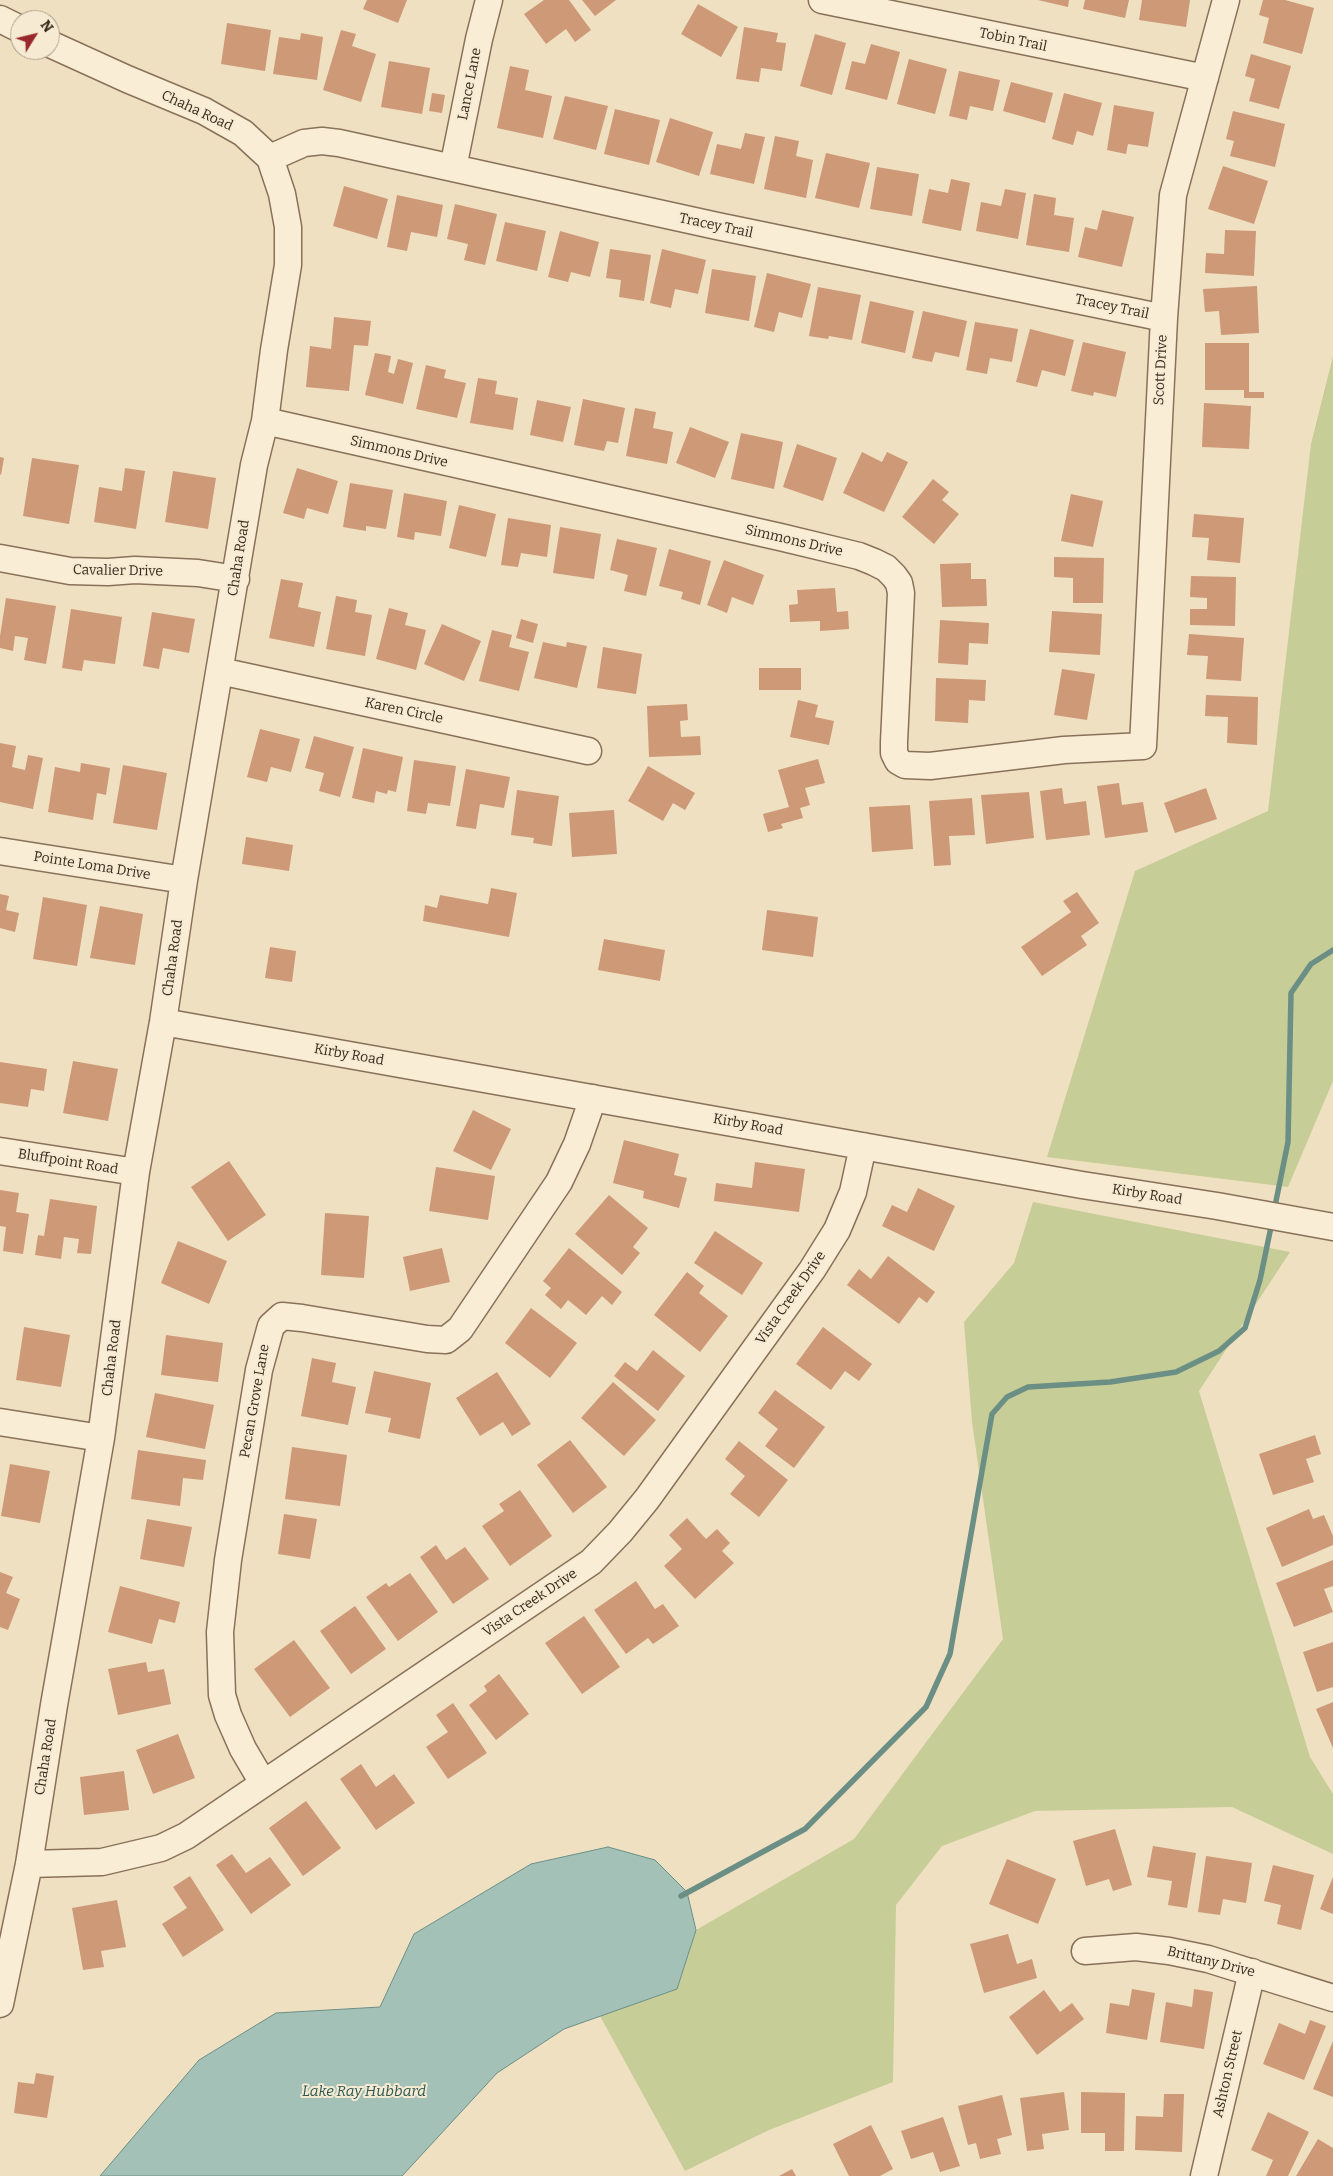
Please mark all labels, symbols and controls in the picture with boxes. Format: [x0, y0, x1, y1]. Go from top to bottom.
north arrow [10, 10, 60, 60]
text: N [37, 17, 57, 36]
street label: Tobin Trail [978, 25, 1048, 55]
street label: Lance Lane [455, 46, 485, 122]
street label: Chaha Road [159, 87, 235, 135]
street label: Tracey Trail [677, 210, 755, 242]
street label: Tracey Trail [1073, 291, 1151, 323]
street label: Scott Drive [1151, 334, 1171, 406]
street label: Simmons Drive [349, 433, 449, 471]
street label: Chaha Road [225, 519, 253, 597]
street label: Simmons Drive [744, 522, 844, 560]
street label: Cavalier Drive [73, 562, 163, 580]
street label: Karen Circle [363, 695, 445, 727]
street label: Pointe Loma Drive [32, 848, 152, 884]
street label: Chaha Road [159, 919, 187, 997]
street label: Kirby Road [313, 1041, 385, 1069]
street label: Kirby Road [712, 1111, 784, 1139]
street label: Bluffpoint Road [17, 1146, 119, 1178]
street label: Kirby Road [1111, 1181, 1183, 1209]
street label: Vista Creek Drive [752, 1248, 830, 1348]
street label: Chaha Road [99, 1319, 125, 1397]
street label: Pecan Grove Lane [237, 1343, 273, 1459]
street label: Vista Creek Drive [480, 1565, 580, 1641]
street label: Chaha Road [32, 1718, 60, 1796]
street label: Brittany Drive [1165, 1943, 1257, 1981]
street label: Ashton Street [1210, 2029, 1246, 2119]
water label: Lake Ray Hubbard [302, 2083, 426, 2101]

